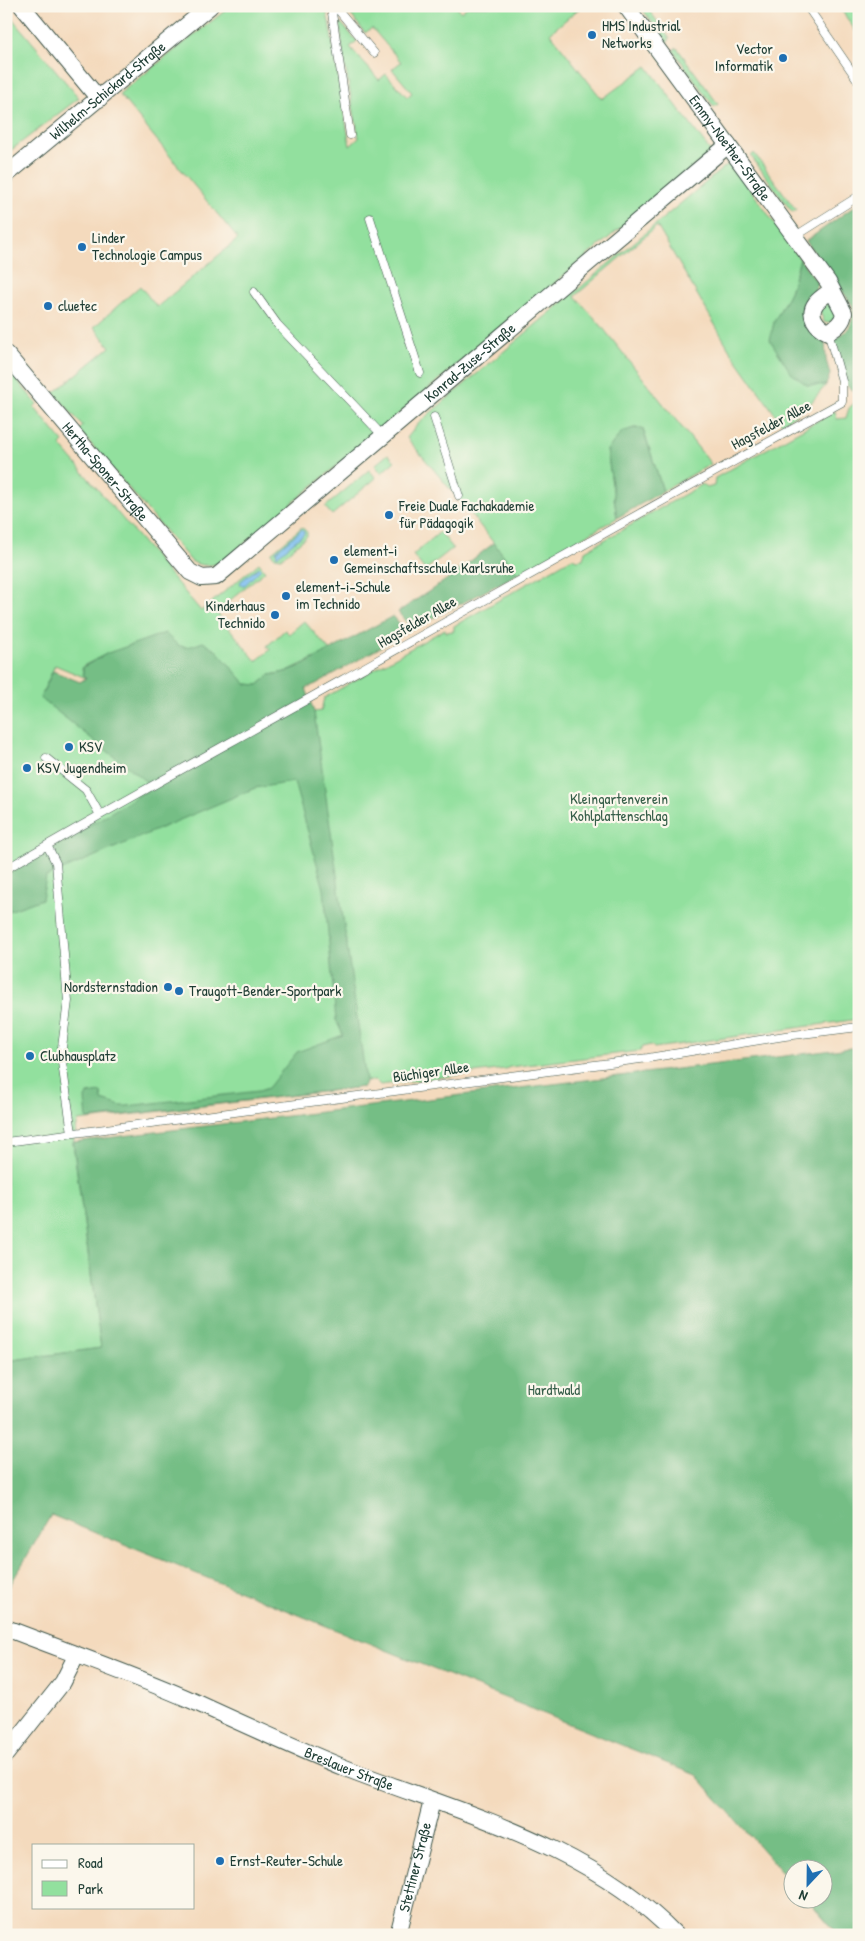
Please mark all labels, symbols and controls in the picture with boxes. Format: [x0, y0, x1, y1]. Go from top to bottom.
place label: HMS Industrial Networks [602, 15, 680, 53]
marker: HMS Industrial Networks [586, 29, 598, 41]
street label: Wilhelm-Schickard-Straße [45, 36, 170, 145]
place label: Vector Informatik [715, 38, 773, 76]
marker: Vector Informatik [777, 52, 789, 64]
street label: Emmy-Noether-Straße [685, 91, 776, 205]
place label: Linder Technologie Campus [92, 227, 202, 265]
marker: Linder Technologie Campus [76, 241, 88, 253]
place label: cluetec [58, 295, 97, 316]
marker: cluetec [42, 300, 54, 312]
street label: Konrad-Zuse-Straße [420, 318, 520, 407]
street label: Hagsfelder Allee [727, 395, 814, 454]
street label: Hertha-Sponer-Straße [58, 417, 154, 525]
place label: Freie Duale Fachakademie für Pädagogik [398, 495, 535, 533]
marker: Freie Duale Fachakademie für Pädagogik [383, 509, 395, 521]
place label: element-i Gemeinschaftsschule Karlsruhe [344, 540, 514, 578]
marker: element-i Gemeinschaftsschule Karlsruhe [328, 554, 340, 566]
place label: element-i-Schule im Technido [296, 576, 391, 614]
marker: element-i-Schule im Technido [280, 590, 292, 602]
street label: Hagsfelder Allee [374, 591, 460, 653]
place label: Kinderhaus Technido [205, 595, 265, 633]
marker: Kinderhaus Technido [269, 609, 281, 621]
place label: KSV [79, 736, 103, 757]
marker: KSV [63, 741, 75, 753]
place label: KSV Jugendheim [37, 757, 126, 778]
marker: KSV Jugendheim [21, 762, 33, 774]
park label: Kleingartenverein Kohlplattenschlag [570, 788, 668, 826]
place label: Nordsternstadion [64, 976, 158, 997]
place label: Traugott-Bender-Sportpark [189, 980, 341, 1001]
marker: Nordsternstadion [162, 981, 174, 993]
marker: Traugott-Bender-Sportpark [173, 985, 185, 997]
place label: Clubhausplatz [40, 1045, 117, 1066]
marker: Clubhausplatz [24, 1050, 36, 1062]
street label: Büchiger Allee [391, 1056, 470, 1087]
park label: Hardtwald [528, 1379, 580, 1400]
street label: Breslauer Straße [301, 1741, 397, 1795]
street label: Stettiner Straße [393, 1820, 436, 1914]
legend [32, 1844, 195, 1908]
place label: Ernst-Reuter-Schule [230, 1850, 343, 1871]
text: Road [78, 1852, 103, 1873]
marker: Ernst-Reuter-Schule [214, 1855, 226, 1867]
north arrow [782, 1858, 832, 1908]
text: Park [78, 1878, 103, 1899]
text: N [795, 1886, 810, 1907]

